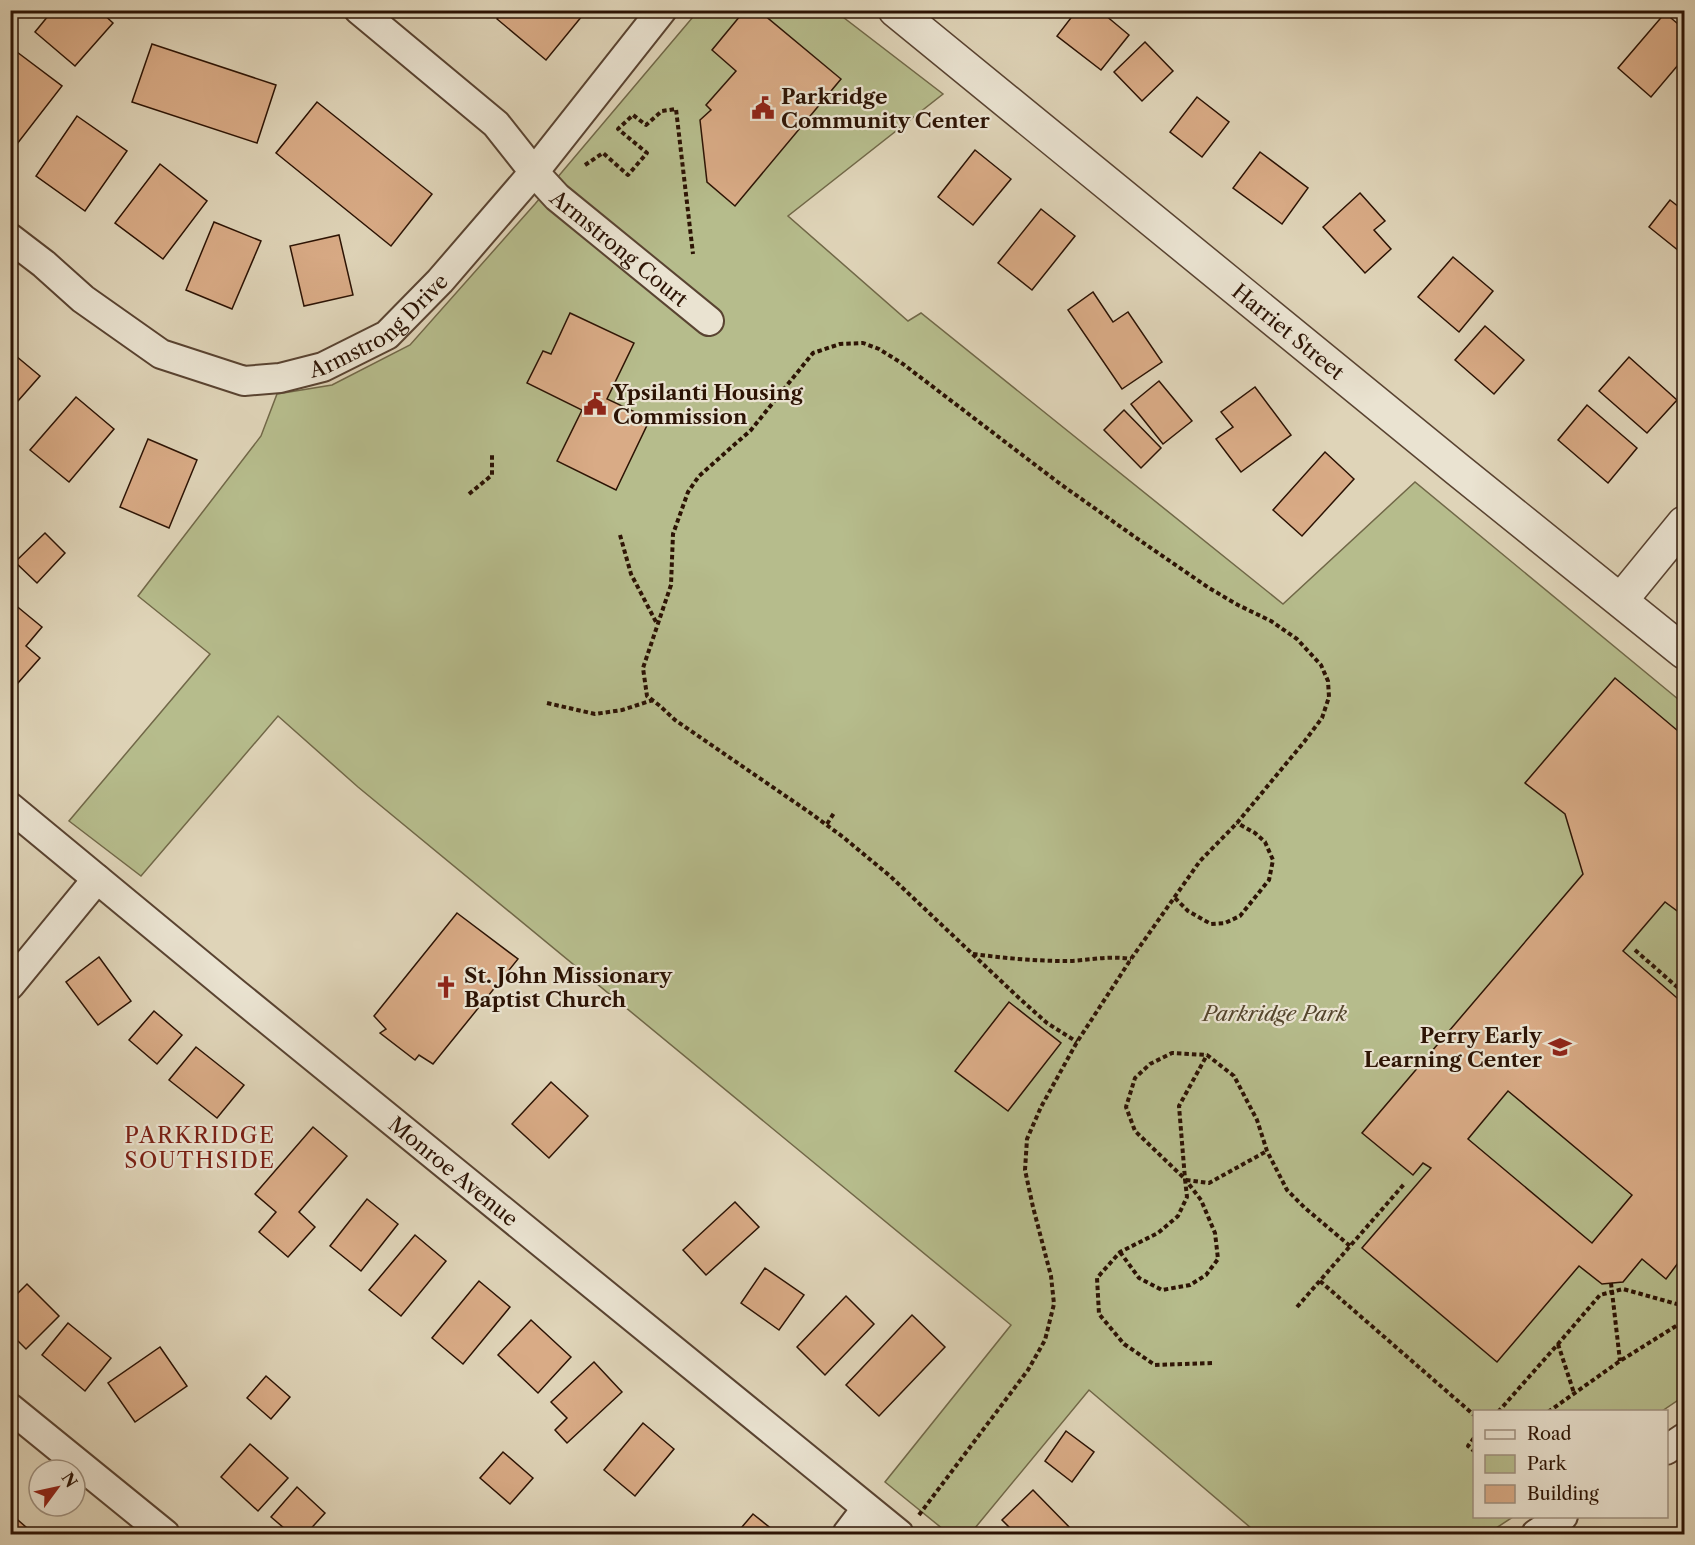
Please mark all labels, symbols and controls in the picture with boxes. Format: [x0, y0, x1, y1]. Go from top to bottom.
place label: Parkridge Community Center [781, 84, 991, 133]
public building icon: Parkridge Community Center [750, 95, 776, 121]
street label: Armstrong Court [545, 184, 694, 312]
street label: Armstrong Drive [306, 268, 453, 383]
street label: Harriet Street [1227, 278, 1350, 385]
place label: Ypsilanti Housing Commission [612, 380, 804, 429]
public building icon: Ypsilanti Housing Commission [582, 391, 608, 417]
place label: St. John Missionary Baptist Church [464, 963, 673, 1012]
church icon: St. John Missionary Baptist Church [433, 974, 459, 1000]
park label: Parkridge Park [1201, 1001, 1347, 1026]
place label: Perry Early Learning Center [1364, 1023, 1543, 1072]
school or university icon: Perry Early Learning Center [1547, 1034, 1573, 1060]
street label: Monroe Avenue [384, 1111, 523, 1231]
district label: PARKRIDGE SOUTHSIDE [124, 1122, 276, 1174]
legend [1473, 1410, 1668, 1518]
text: Road [1527, 1423, 1572, 1445]
text: Park [1527, 1453, 1568, 1475]
north arrow [27, 1458, 87, 1518]
text: N [57, 1469, 82, 1491]
text: Building [1527, 1483, 1599, 1505]

